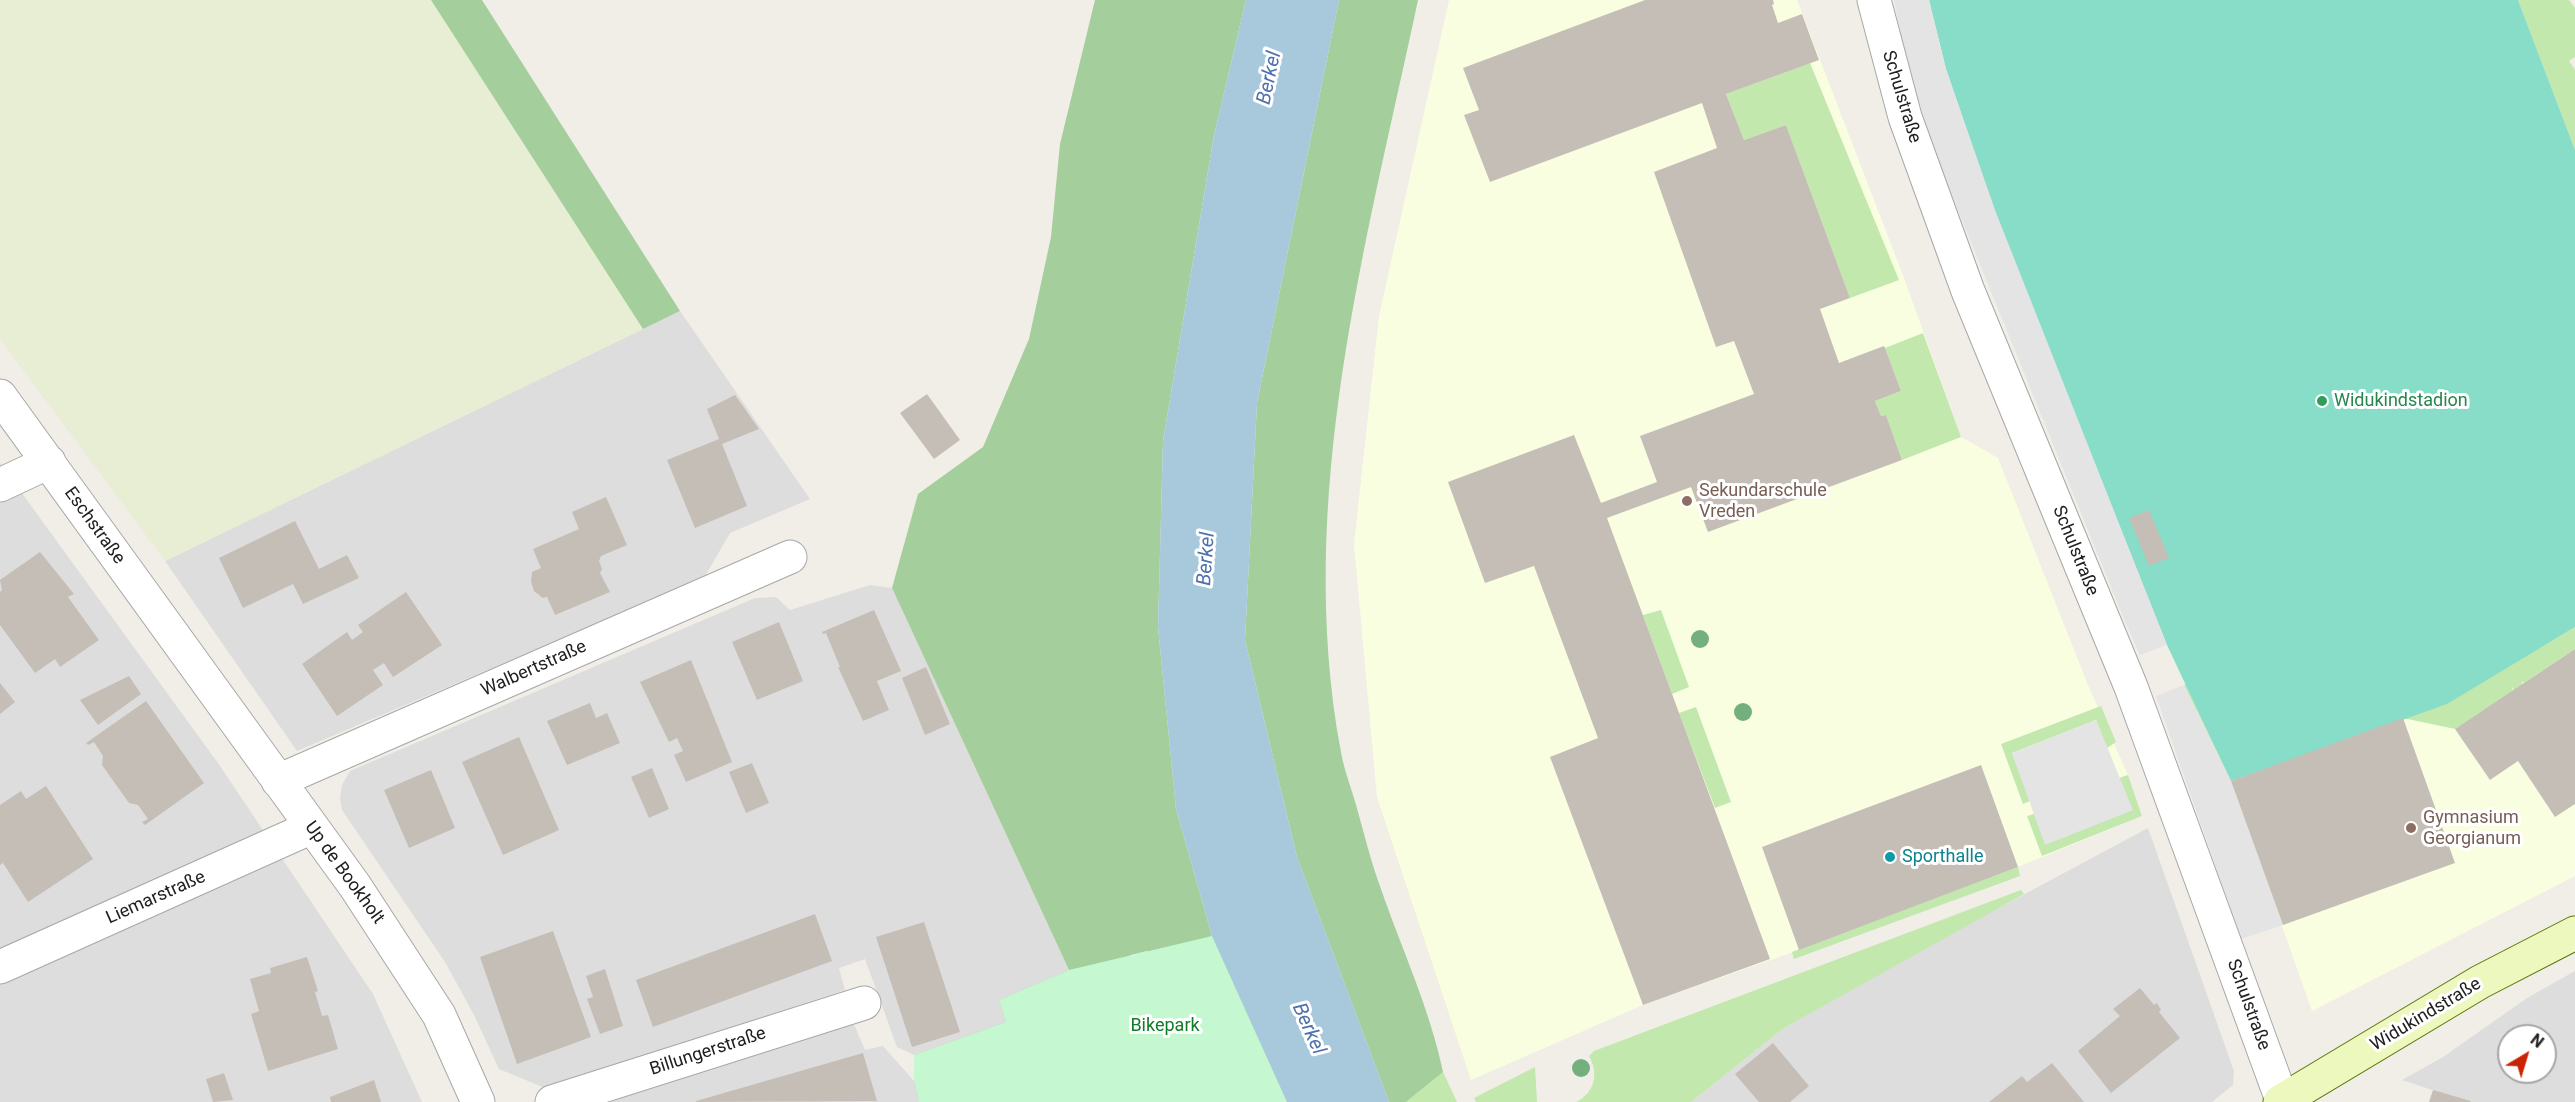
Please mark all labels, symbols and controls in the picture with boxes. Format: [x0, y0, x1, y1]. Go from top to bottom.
street label: Schulstraße [1877, 48, 1925, 146]
water label: Berkel [1253, 49, 1287, 107]
place label: Widukindstadion [2334, 390, 2468, 412]
marker: Widukindstadion [2315, 394, 2329, 408]
place label: Sekundarschule Vreden [1699, 480, 1827, 522]
street label: Eschstraße [59, 483, 129, 569]
marker: Sekundarschule Vreden [1680, 494, 1694, 508]
street label: Schulstraße [2047, 503, 2103, 599]
water label: Berkel [1193, 531, 1221, 587]
street label: Walbertstraße [478, 636, 590, 702]
place label: Gymnasium Georgianum [2423, 807, 2521, 850]
street label: Up de Bookholt [299, 817, 389, 929]
marker: Gymnasium Georgianum [2404, 821, 2418, 835]
place label: Sporthalle [1902, 846, 1983, 868]
marker: Sporthalle [1883, 850, 1897, 864]
street label: Liemarstraße [103, 867, 209, 929]
street label: Schulstraße [2222, 957, 2274, 1053]
street label: Widukindstraße [2367, 974, 2485, 1056]
water label: Berkel [1286, 1000, 1330, 1058]
park label: Bikepark [1130, 1015, 1200, 1037]
street label: Billungerstraße [647, 1023, 769, 1081]
north arrow [2497, 1024, 2557, 1084]
text: N [2527, 1030, 2547, 1052]

